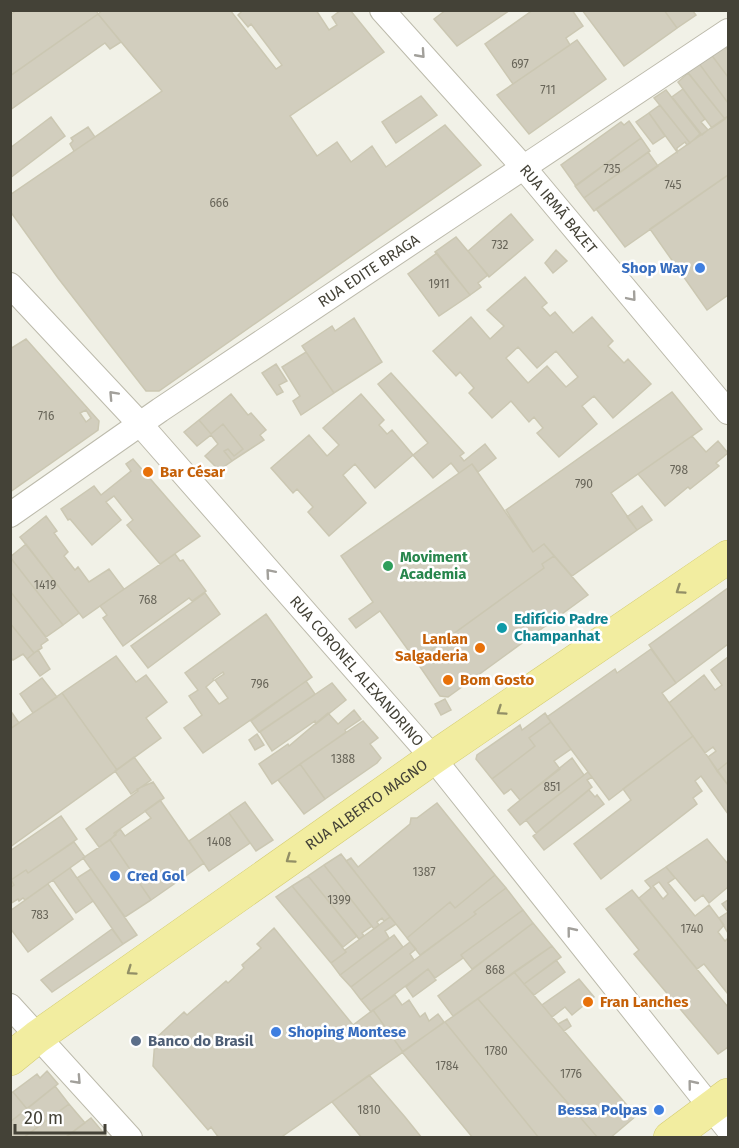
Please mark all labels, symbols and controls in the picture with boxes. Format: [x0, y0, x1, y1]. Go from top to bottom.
one-way arrow [414, 47, 425, 58]
house number: 697 [511, 57, 529, 71]
house number: 711 [540, 83, 556, 97]
street label: RUA IRMÃ BAZET [516, 161, 601, 257]
house number: 735 [603, 162, 621, 176]
house number: 745 [664, 178, 682, 192]
house number: 666 [209, 196, 229, 210]
street label: RUA EDITE BRAGA [315, 230, 423, 311]
house number: 732 [491, 238, 509, 252]
place label: Shop Way [621, 259, 688, 277]
marker: Shop Way [693, 261, 707, 275]
house number: 1911 [428, 277, 450, 291]
one-way arrow [624, 290, 635, 301]
one-way arrow [109, 392, 120, 402]
house number: 716 [38, 409, 54, 423]
place label: Bar César [160, 463, 226, 481]
house number: 798 [670, 463, 688, 477]
marker: Bar César [141, 465, 155, 479]
house number: 790 [575, 477, 593, 491]
place label: Moviment Academia [399, 548, 468, 583]
marker: Moviment Academia [381, 559, 395, 573]
one-way arrow [266, 569, 277, 580]
house number: 1419 [34, 578, 56, 592]
one-way arrow [676, 583, 687, 594]
street label: RUA CORONEL ALEXANDRINO [286, 592, 427, 750]
house number: 768 [139, 593, 157, 607]
place label: Edifício Padre Champanhat [514, 610, 608, 645]
marker: Edifício Padre Champanhat [495, 621, 509, 635]
place label: Lanlan Salgaderia [395, 630, 468, 665]
marker: Lanlan Salgaderia [473, 641, 487, 655]
place label: Bom Gosto [460, 671, 534, 689]
marker: Bom Gosto [441, 673, 455, 687]
house number: 796 [251, 677, 269, 691]
one-way arrow [497, 704, 508, 715]
house number: 1388 [331, 752, 356, 766]
street label: RUA ALBERTO MAGNO [302, 756, 431, 854]
house number: 851 [543, 780, 561, 794]
house number: 1408 [207, 835, 232, 849]
one-way arrow [285, 852, 296, 863]
house number: 1387 [413, 865, 435, 879]
place label: Cred Gol [127, 867, 185, 885]
marker: Cred Gol [108, 869, 122, 883]
house number: 1399 [327, 893, 351, 907]
house number: 783 [31, 908, 49, 922]
house number: 1740 [680, 922, 704, 936]
one-way arrow [567, 927, 578, 938]
house number: 868 [485, 963, 505, 977]
one-way arrow [126, 964, 137, 975]
place label: Fran Lanches [600, 993, 689, 1011]
marker: Fran Lanches [581, 995, 595, 1009]
place label: Shoping Montese [288, 1023, 406, 1041]
marker: Shoping Montese [269, 1025, 283, 1039]
place label: Banco do Brasil [148, 1032, 254, 1050]
marker: Banco do Brasil [129, 1034, 143, 1048]
house number: 1780 [484, 1044, 508, 1058]
house number: 1784 [435, 1059, 459, 1073]
house number: 1776 [560, 1067, 582, 1081]
one-way arrow [70, 1074, 81, 1084]
one-way arrow [689, 1079, 700, 1090]
scale bar [15, 1097, 105, 1135]
place label: Bessa Polpas [558, 1101, 647, 1119]
house number: 1810 [357, 1103, 381, 1117]
marker: Bessa Polpas [652, 1103, 666, 1117]
text: 20 m [24, 1107, 63, 1129]

